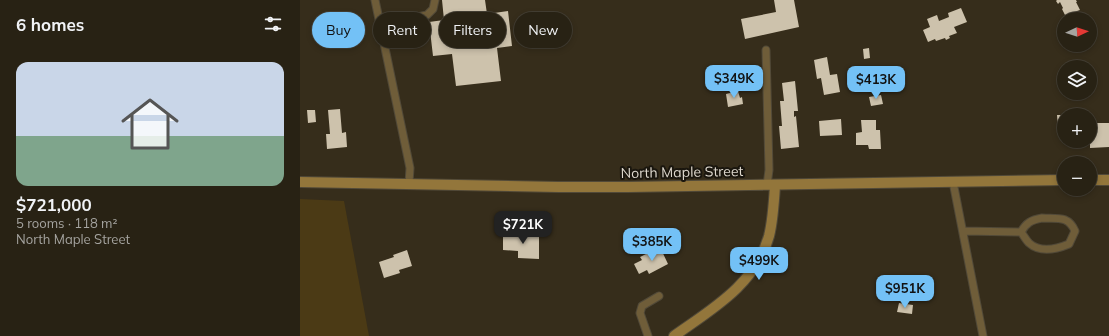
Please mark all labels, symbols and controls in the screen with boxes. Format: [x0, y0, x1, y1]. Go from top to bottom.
chip: Buy [312, 12, 365, 48]
chip: Rent [373, 12, 431, 48]
chip: Filters [439, 12, 506, 48]
chip: New [514, 12, 572, 48]
north arrow [1057, 12, 1097, 52]
map controls [1057, 12, 1097, 196]
icon: filters [262, 13, 284, 35]
text: 6 homes [16, 14, 84, 35]
button: layers [1057, 60, 1097, 100]
pin: $349K [706, 65, 762, 99]
pin: $413K [848, 66, 904, 100]
text: $349K [714, 70, 754, 86]
text: $413K [856, 71, 896, 87]
icon: home [114, 88, 186, 160]
button: + [1057, 108, 1097, 148]
button: − [1057, 156, 1097, 196]
street label: North Maple Street [620, 162, 744, 182]
text: $721,000 [16, 194, 92, 215]
pin: $721K [495, 211, 551, 245]
text: 5 rooms · 118 m² [16, 215, 117, 231]
text: $721K [503, 216, 543, 232]
pin: $385K [624, 228, 680, 262]
text: North Maple Street [16, 231, 130, 247]
text: $385K [632, 233, 672, 249]
pin: $499K [731, 247, 787, 281]
text: $499K [739, 252, 779, 268]
pin: $951K [877, 275, 933, 309]
text: $951K [885, 280, 925, 296]

